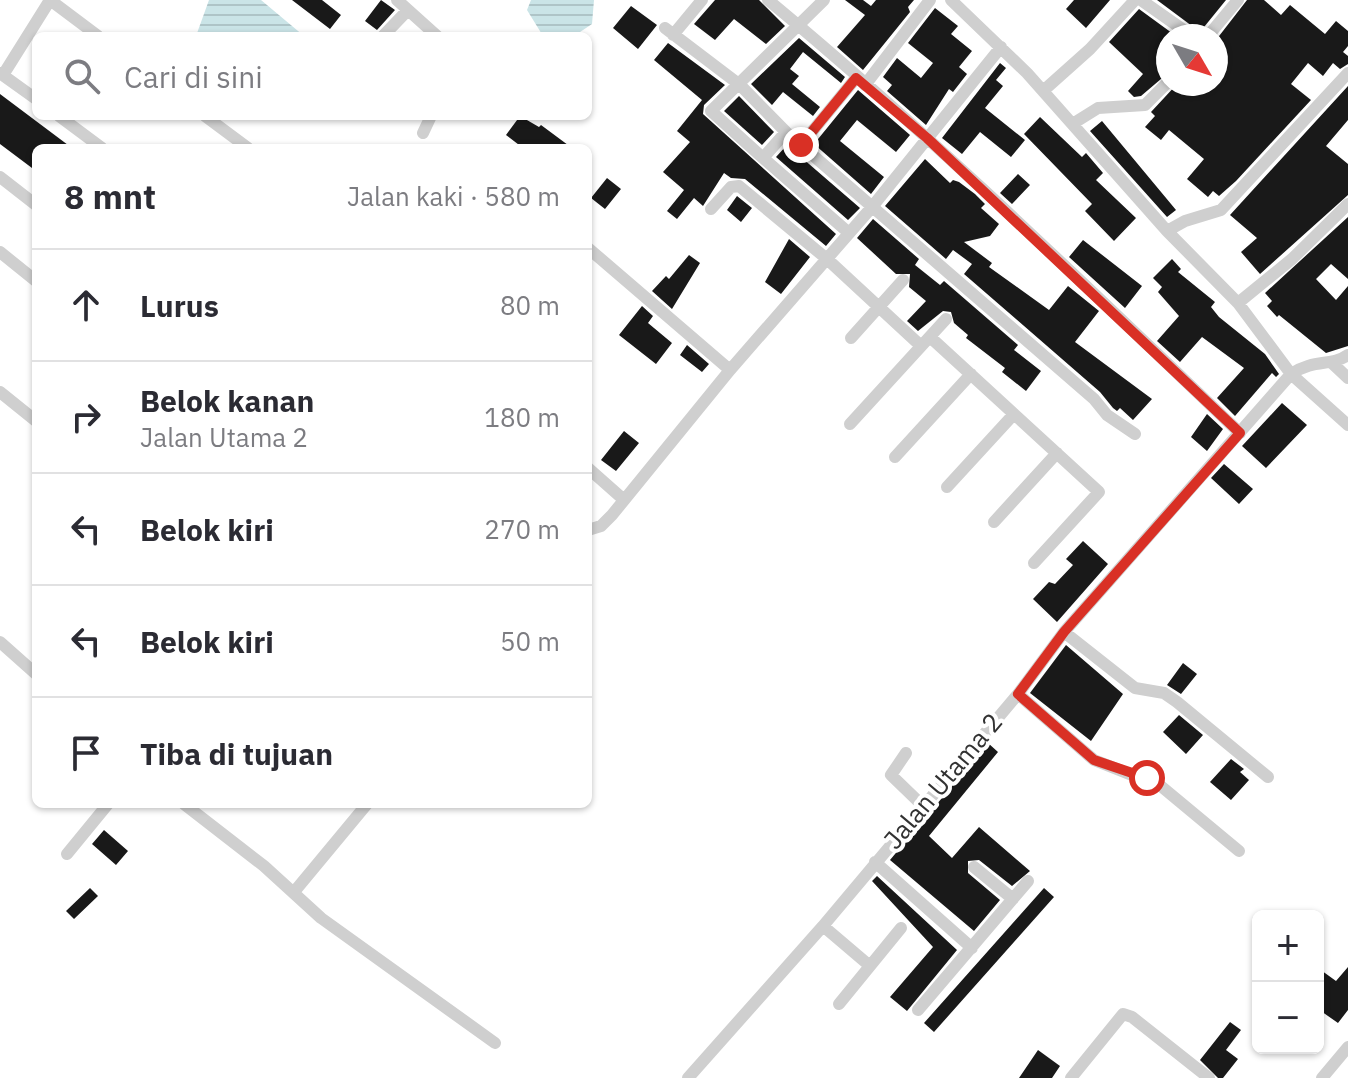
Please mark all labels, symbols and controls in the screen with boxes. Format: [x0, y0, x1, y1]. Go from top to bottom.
north arrow [1156, 24, 1228, 96]
search box [32, 32, 592, 120]
icon: search [60, 54, 104, 98]
text: Cari di sini [124, 57, 263, 96]
route end [783, 127, 819, 163]
text: 8 mnt [64, 174, 156, 218]
text: Jalan kaki · 580 m [347, 179, 560, 213]
icon: ahead [64, 283, 108, 327]
text: Lurus [140, 286, 219, 325]
text: 80 m [500, 288, 560, 322]
text: Belok kanan [140, 381, 314, 420]
icon: right [64, 395, 108, 439]
text: 180 m [484, 400, 560, 434]
text: Jalan Utama 2 [140, 420, 308, 454]
icon: left [64, 507, 108, 551]
text: Belok kiri [140, 510, 274, 549]
text: 270 m [484, 512, 560, 546]
icon: left [64, 619, 108, 663]
text: Belok kiri [140, 622, 274, 661]
text: 50 m [500, 624, 560, 658]
street label: Jalan Utama 2 [875, 705, 1009, 856]
icon: arrive [64, 731, 108, 775]
text: Tiba di tujuan [140, 734, 333, 773]
route start [1129, 760, 1165, 796]
map controls [1252, 910, 1324, 1054]
button: + [1252, 910, 1324, 982]
button: − [1252, 982, 1324, 1054]

